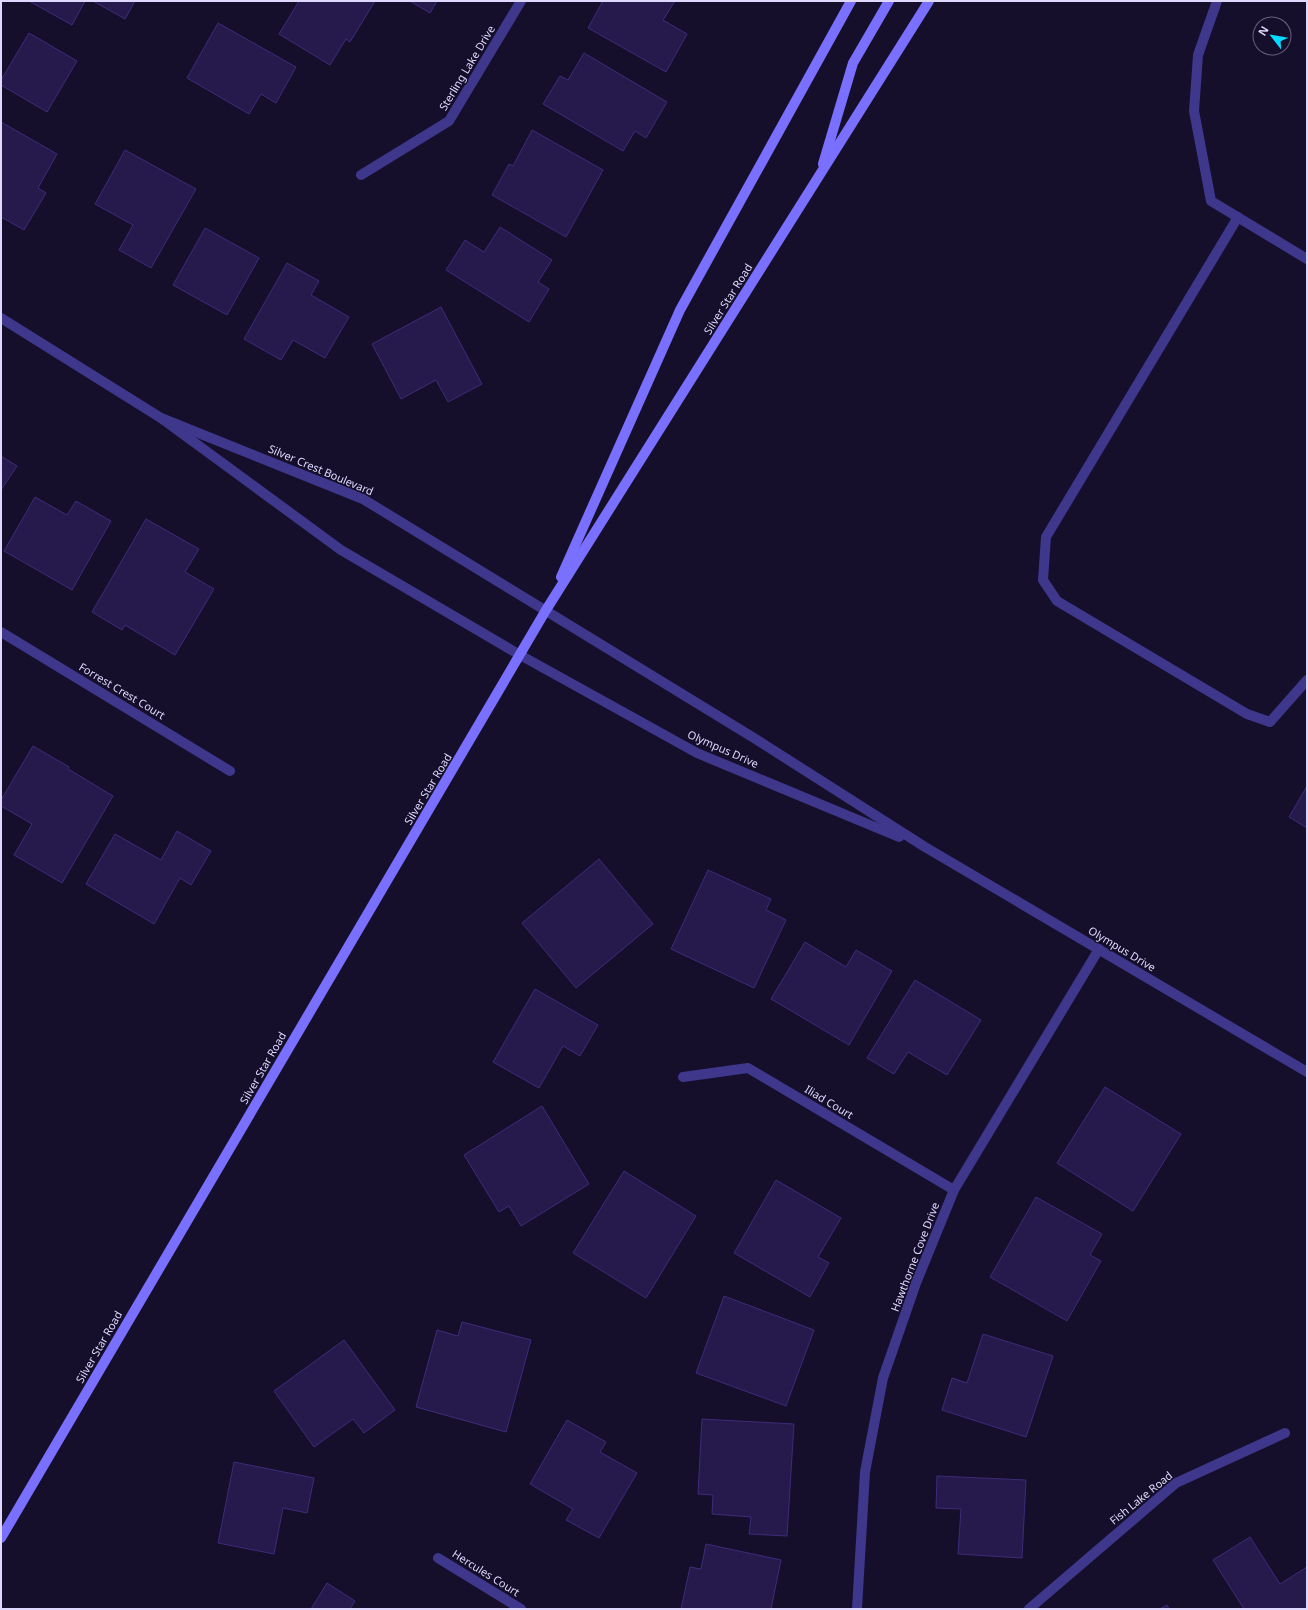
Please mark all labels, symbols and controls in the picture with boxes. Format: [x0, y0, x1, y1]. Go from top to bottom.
north arrow [1252, 16, 1292, 56]
street label: Sterling Lake Drive [435, 22, 498, 113]
text: N [1254, 23, 1272, 38]
street label: Silver Star Road [700, 260, 755, 337]
street label: Silver Crest Boulevard [266, 441, 376, 498]
street label: Forrest Crest Court [76, 659, 168, 722]
street label: Olympus Drive [685, 726, 761, 771]
street label: Silver Star Road [400, 750, 455, 827]
street label: Olympus Drive [1086, 923, 1159, 975]
street label: Silver Star Road [236, 1029, 289, 1107]
street label: Iliad Court [802, 1081, 856, 1122]
street label: Hawthorne Cove Drive [887, 1200, 942, 1314]
street label: Silver Star Road [72, 1308, 125, 1386]
street label: Fish Lake Road [1106, 1468, 1175, 1528]
street label: Hercules Court [450, 1546, 523, 1599]

